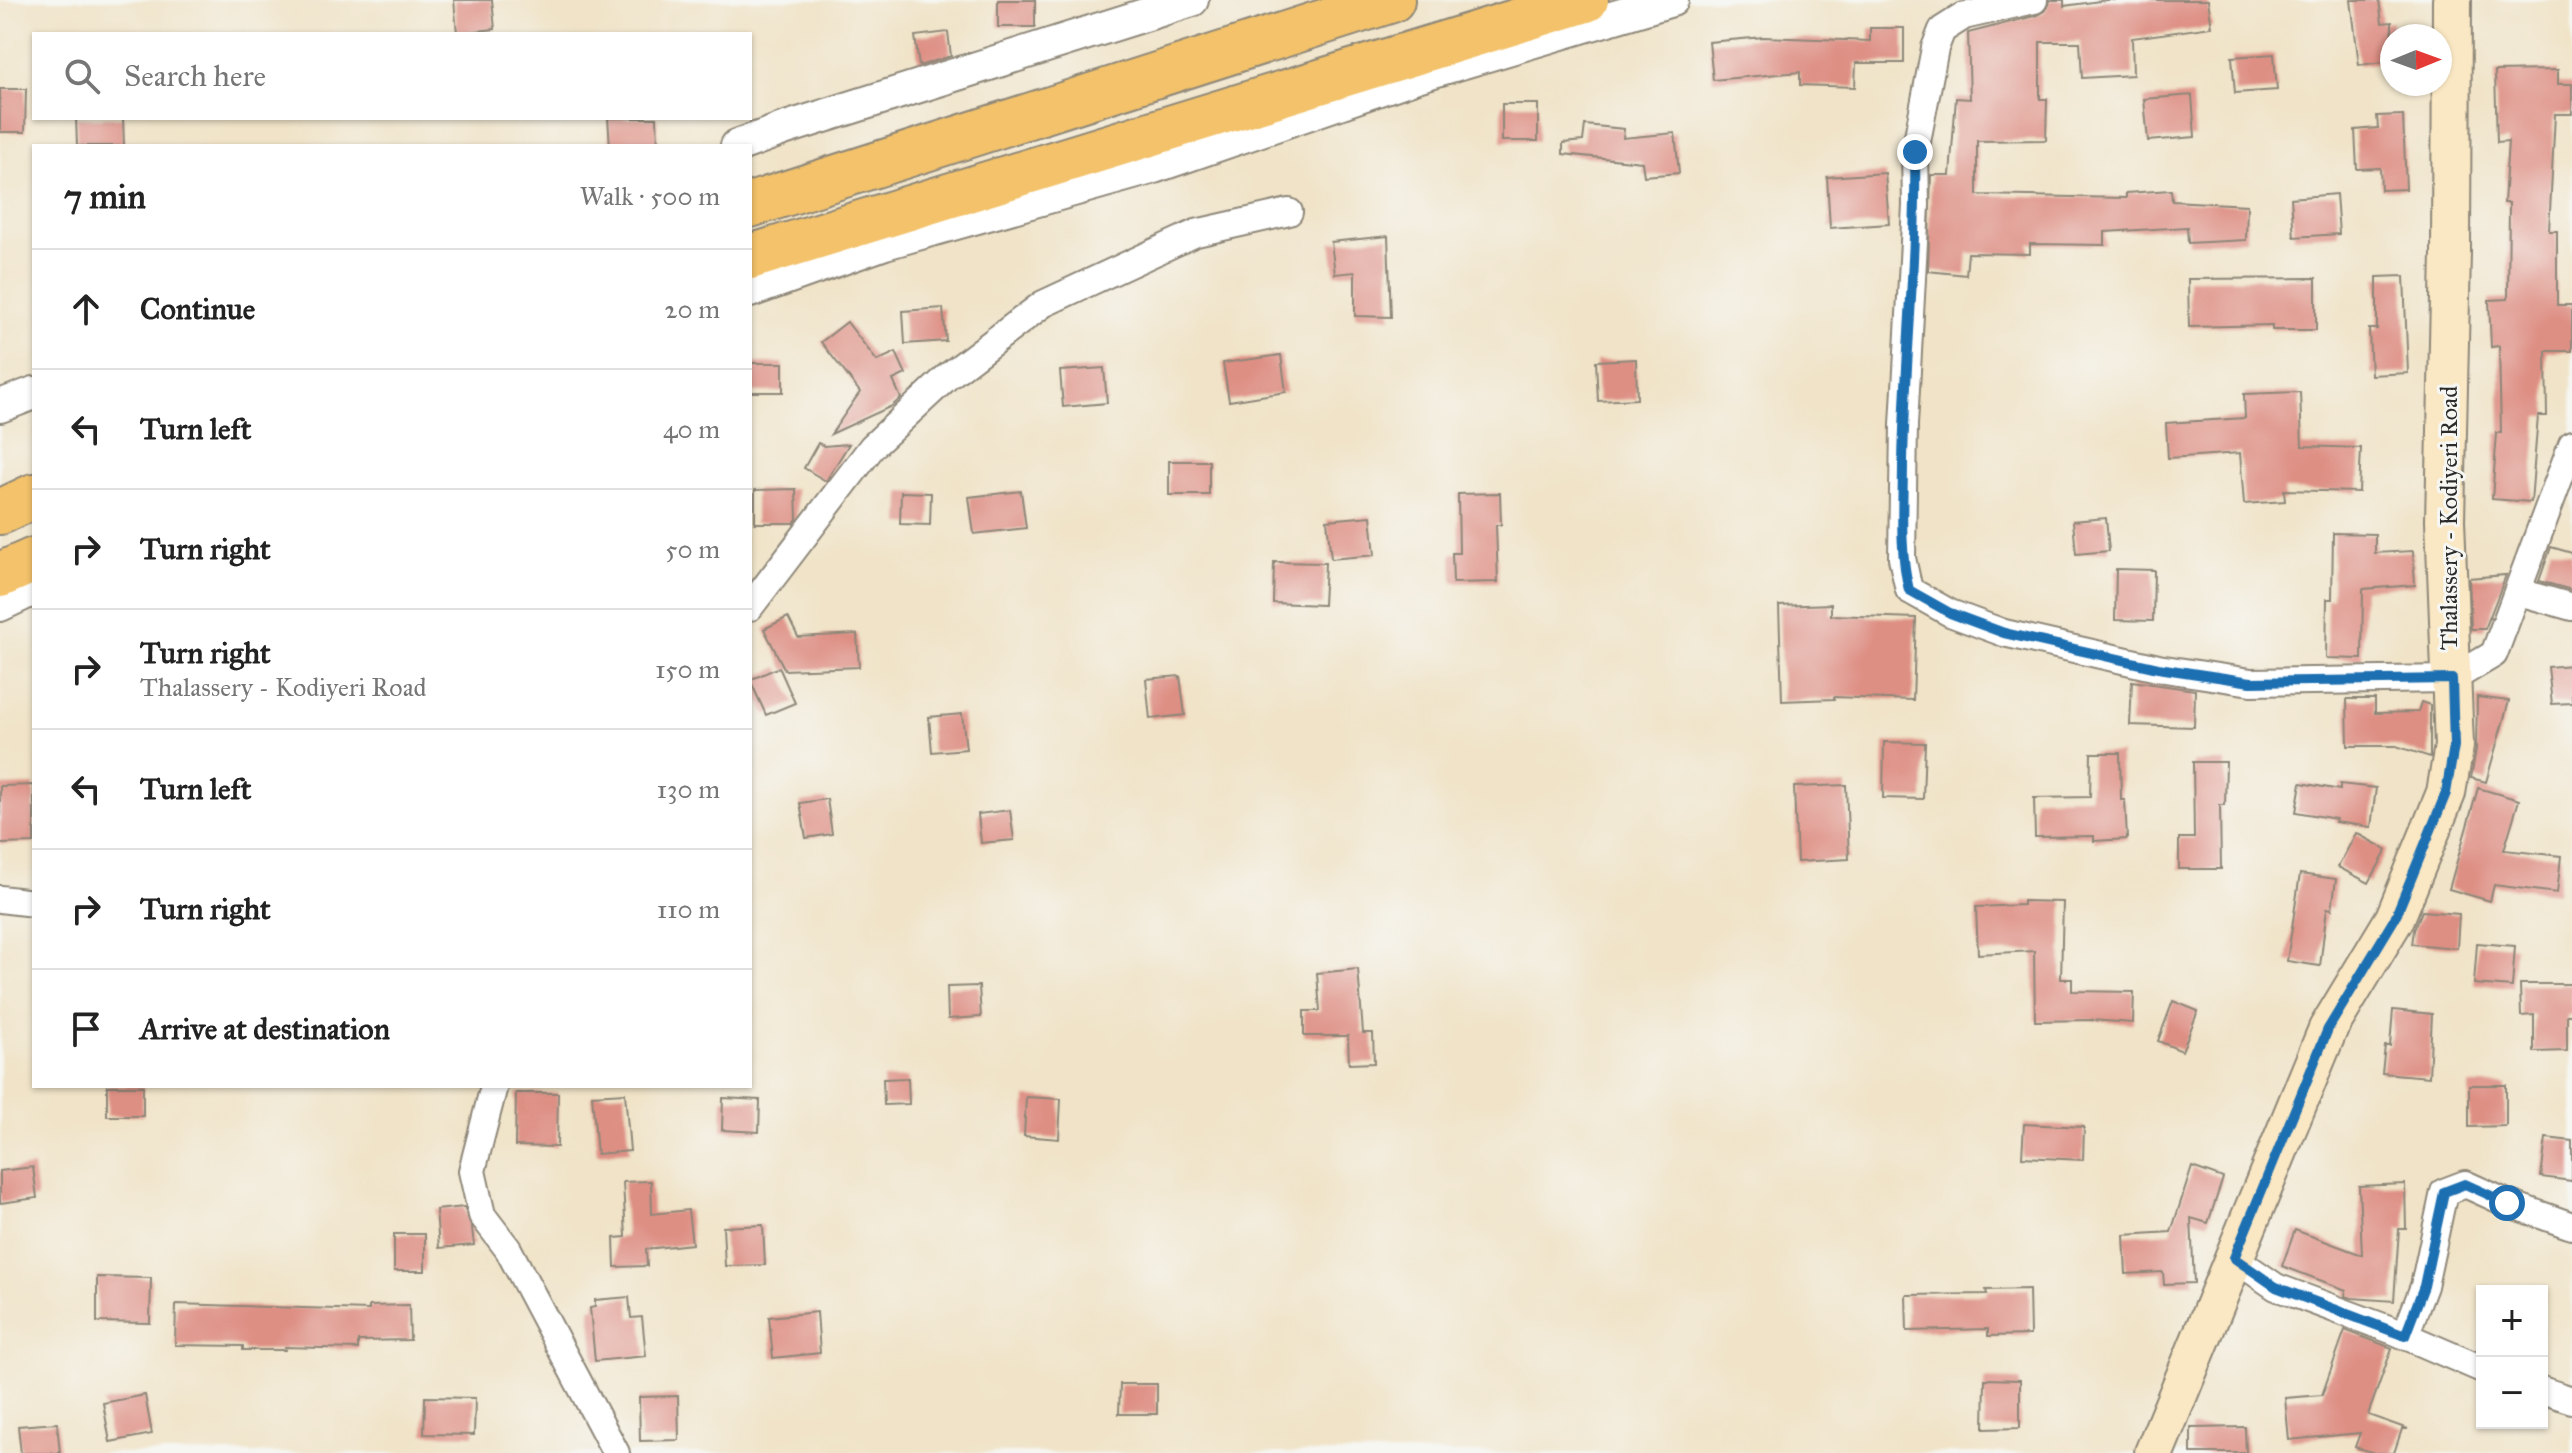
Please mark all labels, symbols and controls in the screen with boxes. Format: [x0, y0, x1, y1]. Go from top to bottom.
north arrow [2380, 24, 2452, 96]
search box [32, 32, 752, 120]
icon: search [60, 54, 104, 98]
text: Search here [124, 58, 266, 94]
route end [1897, 134, 1933, 170]
text: 7 min [64, 176, 146, 217]
text: Walk · 500 m [580, 180, 720, 212]
icon: ahead [64, 287, 108, 331]
text: Continue [140, 291, 255, 327]
text: 20 m [665, 293, 720, 325]
street label: Thalassery - Kodiyeri Road [2434, 386, 2464, 650]
icon: left [64, 407, 108, 451]
text: Turn left [140, 411, 251, 447]
text: 40 m [663, 413, 720, 445]
icon: right [64, 527, 108, 571]
text: Turn right [140, 531, 271, 567]
text: 50 m [665, 533, 720, 565]
text: Turn right [140, 635, 271, 671]
icon: right [64, 647, 108, 691]
text: 150 m [655, 653, 720, 685]
text: Thalassery - Kodiyeri Road [140, 671, 427, 703]
icon: left [64, 767, 108, 811]
text: Turn left [140, 771, 251, 807]
text: 130 m [657, 773, 720, 805]
icon: right [64, 887, 108, 931]
text: Turn right [140, 891, 271, 927]
text: 110 m [657, 893, 720, 925]
icon: arrive [64, 1007, 108, 1051]
text: Arrive at destination [140, 1011, 390, 1047]
route start [2489, 1185, 2525, 1221]
map controls [2476, 1285, 2548, 1429]
button: + [2476, 1285, 2548, 1357]
button: − [2476, 1357, 2548, 1429]

